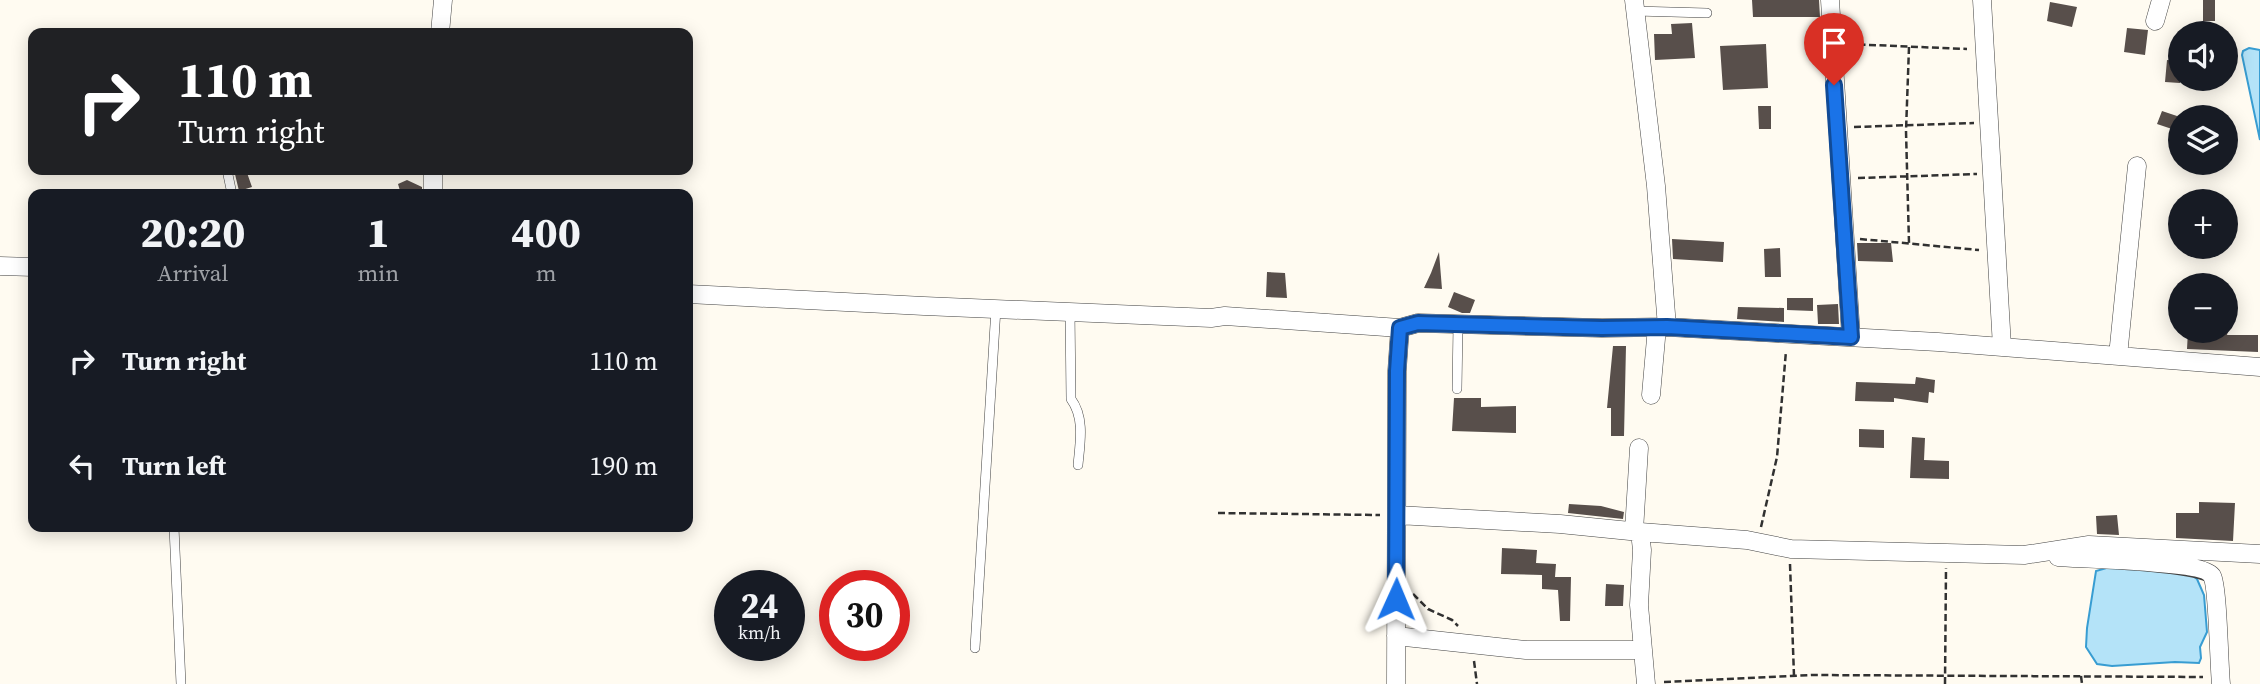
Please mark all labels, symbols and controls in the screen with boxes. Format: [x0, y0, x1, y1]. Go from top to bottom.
pin [1804, 13, 1864, 85]
map controls [2168, 21, 2238, 343]
button: sound [2168, 21, 2238, 91]
icon: arrive [1815, 24, 1853, 62]
text: 110 m [178, 46, 313, 113]
icon: right [63, 56, 154, 147]
button: layers [2168, 105, 2238, 175]
text: Turn right [178, 110, 324, 154]
button: + [2168, 189, 2238, 259]
text: 20:20 [140, 203, 245, 261]
text: 1 [367, 203, 390, 261]
text: 400 [511, 203, 581, 261]
text: Arrival [157, 257, 228, 289]
text: min [358, 257, 399, 289]
text: m [536, 257, 556, 289]
button: − [2168, 273, 2238, 343]
icon: right [63, 342, 101, 380]
text: Turn right [122, 343, 246, 379]
text: 110 m [590, 343, 658, 379]
icon: left [63, 447, 101, 485]
text: Turn left [122, 448, 226, 484]
text: 190 m [590, 448, 658, 484]
position arrow [1359, 562, 1433, 636]
speed limit sign: 30 [819, 570, 910, 661]
text: 24 [741, 582, 778, 630]
text: km/h [738, 620, 781, 645]

